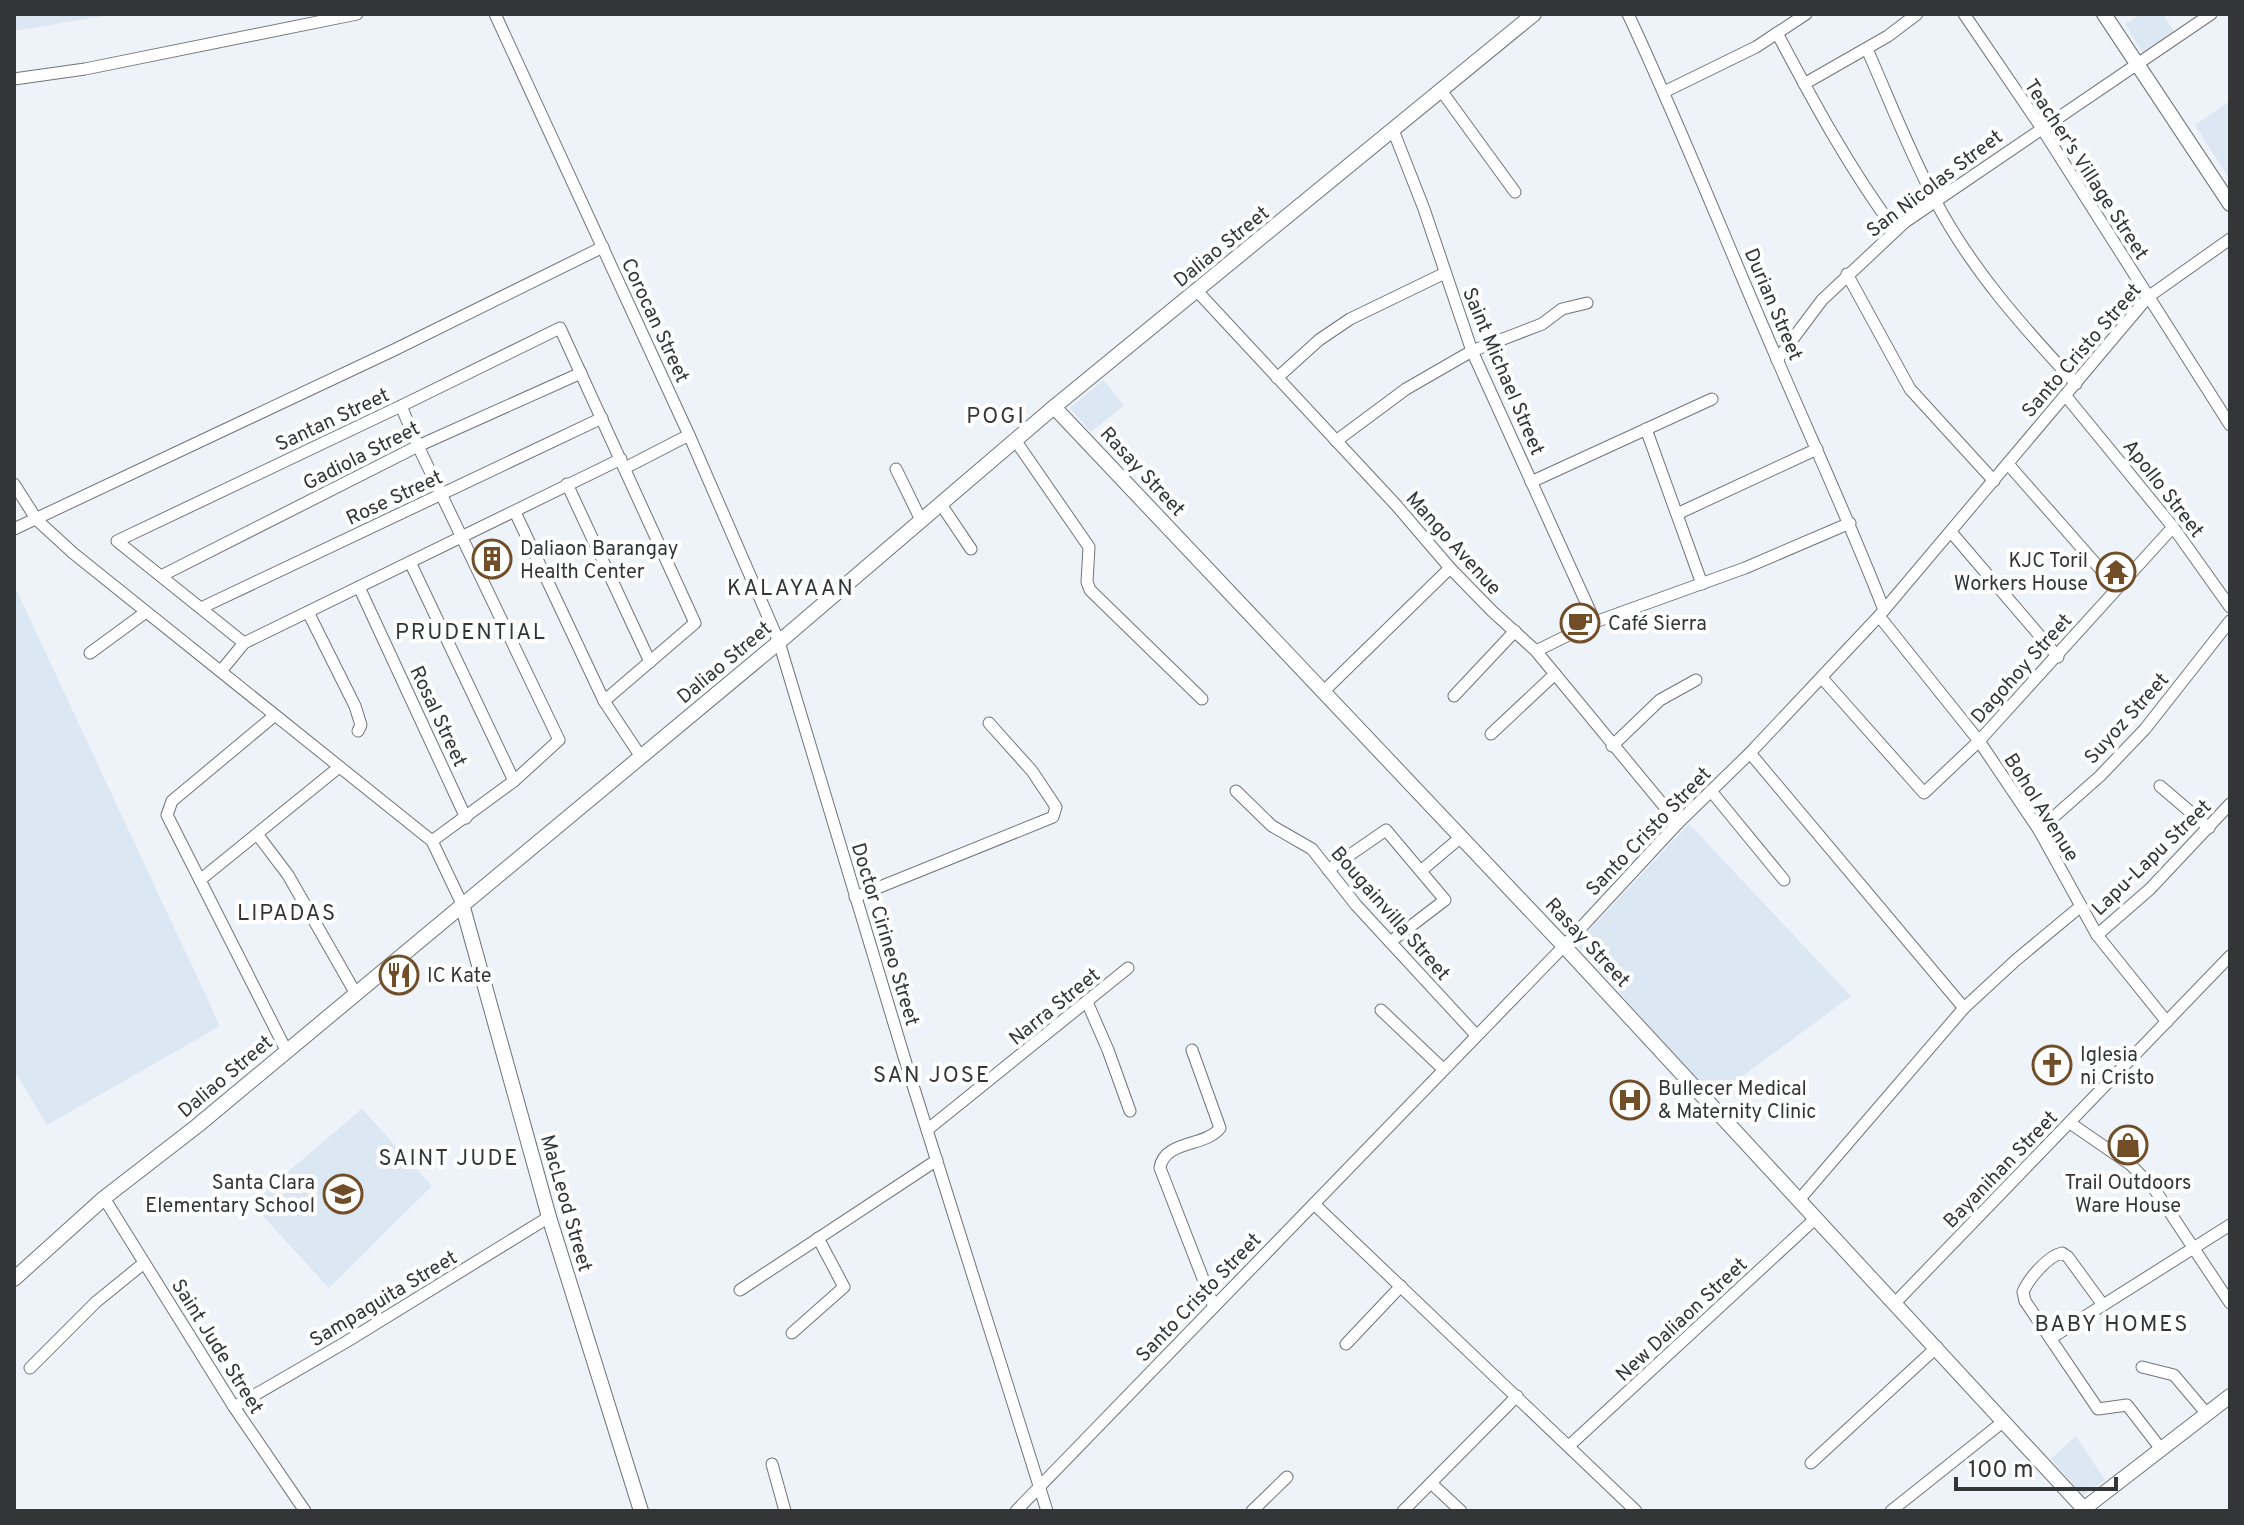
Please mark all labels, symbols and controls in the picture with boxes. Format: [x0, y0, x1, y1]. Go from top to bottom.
street label: Teacher's Village Street [2017, 75, 2153, 265]
street label: San Nicolas Street [1862, 125, 2009, 244]
street label: Daliao Street [1169, 201, 1275, 294]
street label: Durian Street [1737, 245, 1807, 365]
street label: Corocan Street [614, 254, 694, 387]
street label: Santo Cristo Street [2017, 279, 2148, 424]
street label: Saint Michael Street [1455, 284, 1549, 460]
street label: Santan Street [272, 383, 394, 459]
district label: POGI [966, 404, 1026, 431]
street label: Gadiola Street [299, 416, 425, 497]
street label: Rasay Street [1093, 422, 1190, 523]
street label: Apollo Street [2116, 435, 2209, 544]
street label: Rose Street [342, 465, 447, 532]
street label: Mango Avenue [1399, 487, 1506, 602]
place label: Daliaon Barangay Health Center [520, 537, 678, 586]
building icon: Daliaon Barangay Health Center [471, 538, 513, 580]
place label: KJC Toril Workers House [1954, 549, 2088, 598]
temple icon: KJC Toril Workers House [2095, 551, 2137, 593]
district label: KALAYAAN [727, 576, 855, 603]
cafe icon: Café Sierra [1559, 602, 1601, 644]
street label: Dagohoy Street [1966, 609, 2079, 730]
place label: Café Sierra [1608, 612, 1707, 638]
street label: Daliao Street [673, 616, 778, 711]
district label: PRUDENTIAL [395, 620, 547, 647]
street label: Rosal Street [402, 662, 472, 771]
street label: Suyoz Street [2079, 668, 2176, 771]
street label: Bohol Avenue [1997, 749, 2084, 867]
street label: Santo Cristo Street [1581, 762, 1718, 903]
street label: Lapu-Lapu Street [2087, 795, 2218, 922]
street label: Doctor Cirineo Street [844, 840, 924, 1029]
street label: Bougainvilla Street [1324, 842, 1455, 987]
street label: Rasay Street [1538, 893, 1635, 994]
district label: LIPADAS [237, 901, 337, 928]
restaurant icon: IC Kate [378, 954, 420, 996]
street label: Narra Street [1004, 963, 1106, 1052]
place label: IC Kate [427, 964, 492, 990]
street label: Daliao Street [174, 1030, 279, 1125]
place label: Iglesia ni Cristo [2080, 1043, 2154, 1092]
church icon: Iglesia ni Cristo [2031, 1044, 2073, 1086]
district label: SAN JOSE [873, 1063, 991, 1090]
place label: Bullecer Medical & Maternity Clinic [1658, 1077, 1816, 1126]
hospital icon: Bullecer Medical & Maternity Clinic [1609, 1079, 1651, 1121]
street label: Bayanihan Street [1939, 1106, 2064, 1235]
shop icon: Trail Outdoors Ware House [2107, 1124, 2149, 1166]
street label: MacLeod Street [533, 1132, 597, 1275]
district label: SAINT JUDE [378, 1146, 520, 1173]
place label: Santa Clara Elementary School [145, 1171, 315, 1220]
place label: Trail Outdoors Ware House [2065, 1171, 2191, 1220]
school or university icon: Santa Clara Elementary School [322, 1173, 364, 1215]
street label: Santo Cristo Street [1131, 1228, 1268, 1369]
street label: Sampaguita Street [305, 1245, 463, 1354]
street label: New Daliaon Street [1611, 1253, 1754, 1388]
street label: Saint Jude Street [164, 1275, 268, 1420]
district label: BABY HOMES [2035, 1312, 2189, 1339]
scale bar [1956, 1441, 2116, 1491]
text: 100 m [1968, 1456, 2034, 1486]

